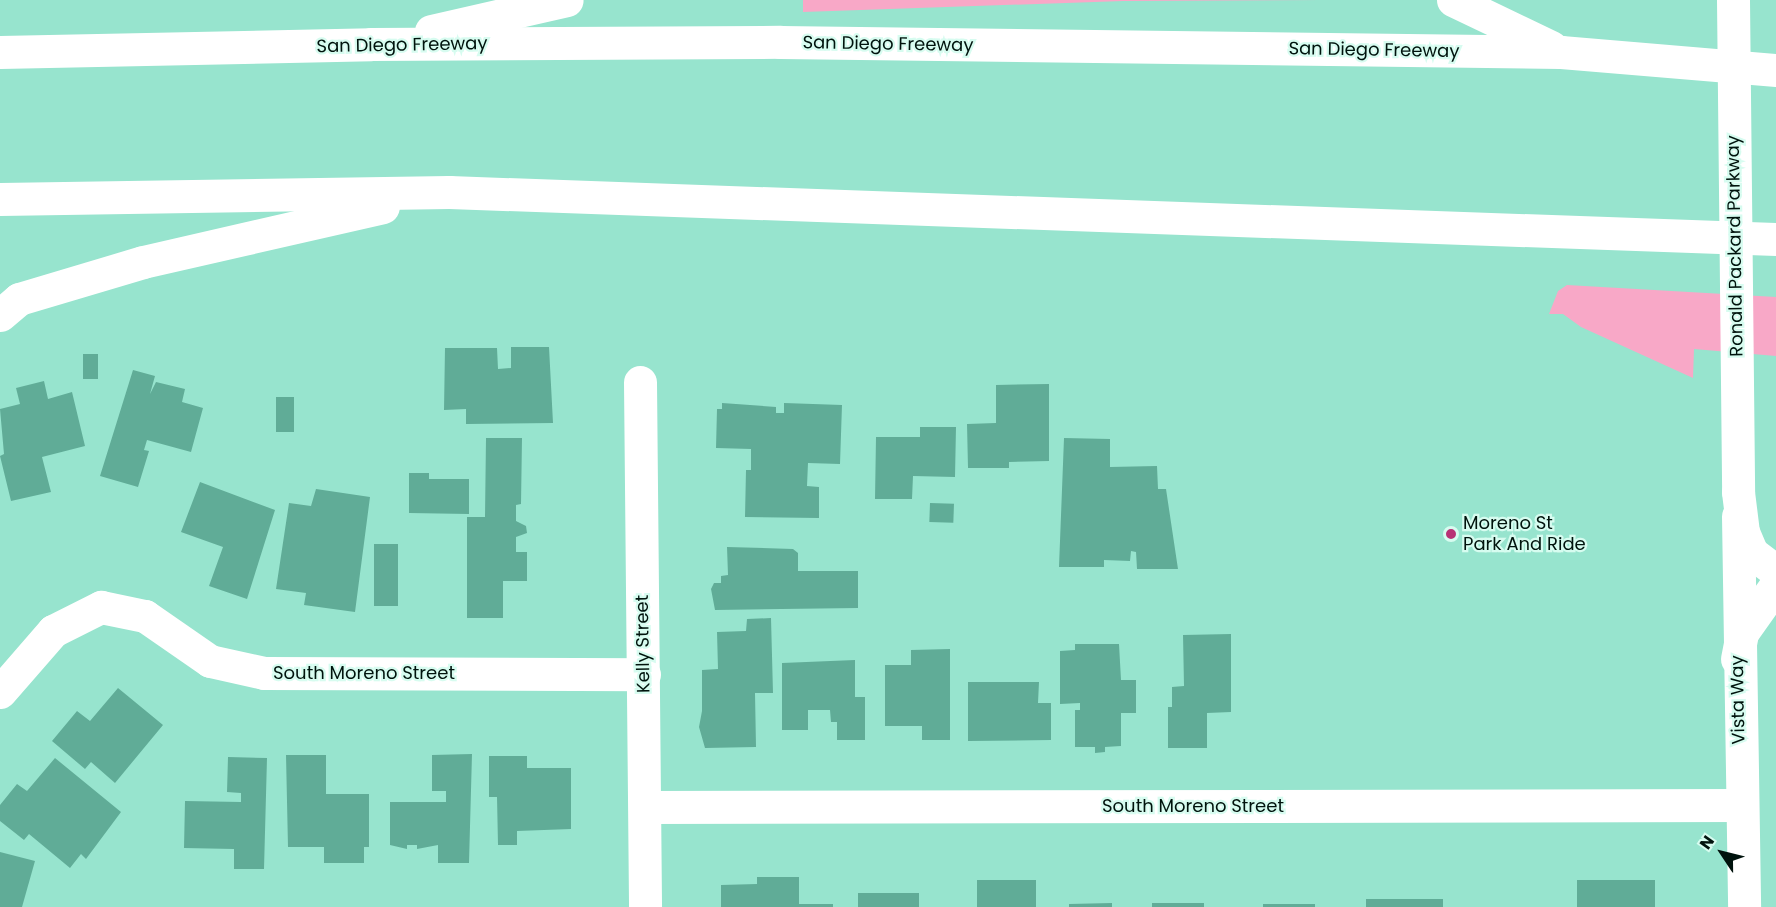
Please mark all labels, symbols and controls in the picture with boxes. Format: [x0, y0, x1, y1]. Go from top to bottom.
street label: San Diego Freeway [802, 32, 974, 56]
street label: San Diego Freeway [316, 33, 488, 57]
street label: San Diego Freeway [1288, 38, 1460, 62]
street label: Ronald Packard Parkway [1722, 135, 1748, 357]
place label: Moreno St Park And Ride [1463, 513, 1586, 556]
marker: Moreno St Park And Ride [1444, 527, 1458, 541]
street label: Kelly Street [631, 595, 655, 693]
street label: Vista Way [1726, 655, 1750, 745]
street label: South Moreno Street [273, 662, 455, 684]
street label: South Moreno Street [1102, 795, 1284, 817]
north arrow [1692, 823, 1752, 883]
text: N [1694, 831, 1720, 854]

